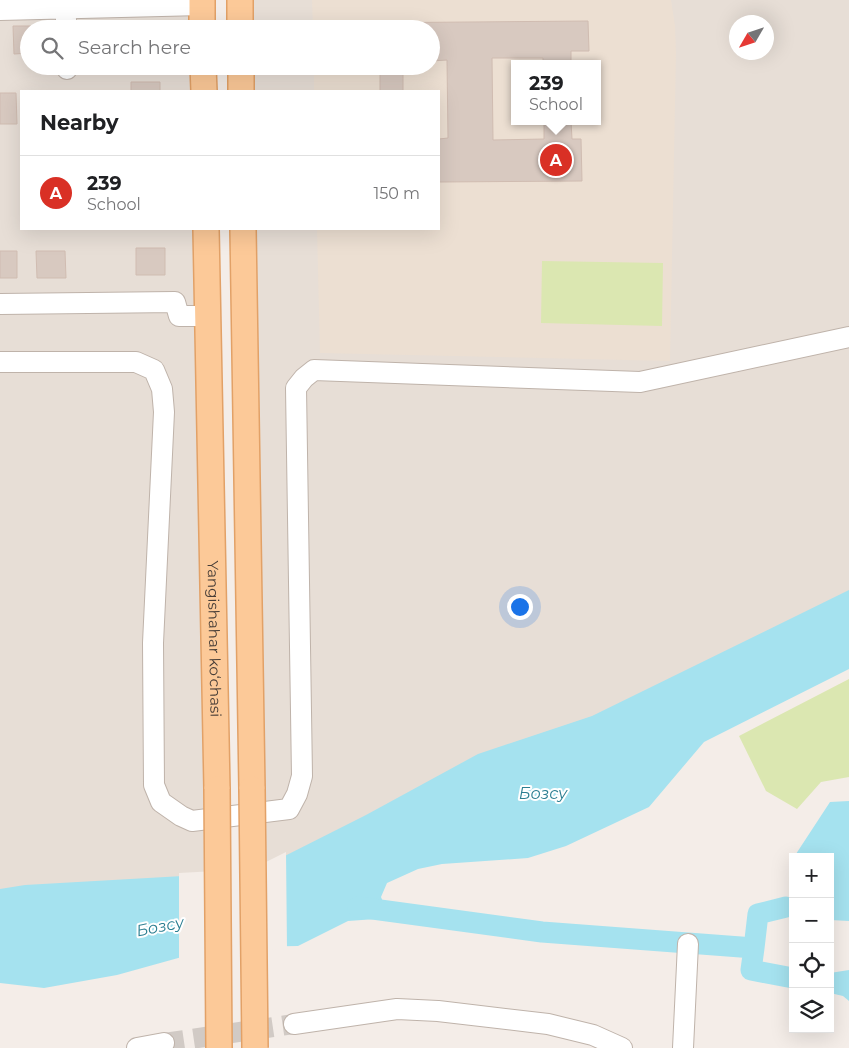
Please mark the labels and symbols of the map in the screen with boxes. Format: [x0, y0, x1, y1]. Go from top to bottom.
north arrow [729, 15, 774, 60]
pin: A [540, 141, 572, 179]
street label: Yangishahar ko‘chasi [204, 560, 226, 717]
your location [507, 594, 533, 620]
water label: Бозсу [519, 784, 568, 803]
water label: Бозсу [135, 912, 187, 940]

